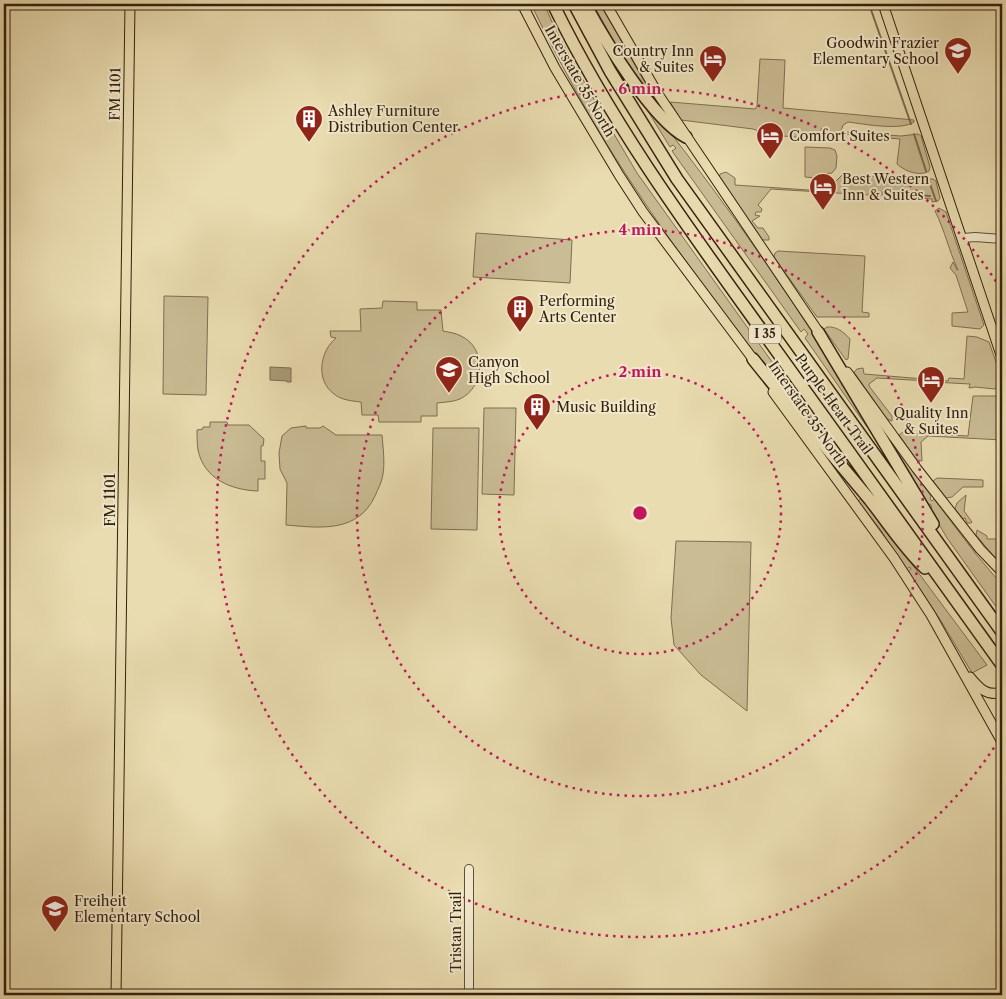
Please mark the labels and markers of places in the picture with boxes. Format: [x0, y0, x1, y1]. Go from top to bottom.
place label: Goodwin Frazier Elementary School [813, 34, 939, 68]
school or university icon: Goodwin Frazier Elementary School [943, 36, 973, 75]
place label: Country Inn & Suites [613, 42, 694, 76]
hotel icon: Country Inn & Suites [698, 44, 728, 83]
place label: Ashley Furniture Distribution Center [327, 102, 458, 136]
building icon: Ashley Furniture Distribution Center [294, 104, 324, 143]
hotel icon: Comfort Suites [755, 121, 785, 160]
place label: Comfort Suites [789, 127, 890, 145]
place label: Best Western Inn & Suites [842, 170, 929, 204]
hotel icon: Best Western Inn & Suites [808, 172, 838, 211]
place label: Performing Arts Center [538, 292, 616, 326]
building icon: Performing Arts Center [505, 294, 535, 333]
place label: Canyon High School [468, 353, 550, 387]
school or university icon: Canyon High School [434, 355, 464, 394]
hotel icon: Quality Inn & Suites [916, 365, 946, 404]
building icon: Music Building [522, 392, 552, 431]
place label: Music Building [556, 398, 656, 416]
place label: Quality Inn & Suites [894, 404, 969, 438]
centre of rings [631, 504, 649, 522]
place label: Freiheit Elementary School [74, 892, 200, 926]
school or university icon: Freiheit Elementary School [40, 894, 70, 933]

